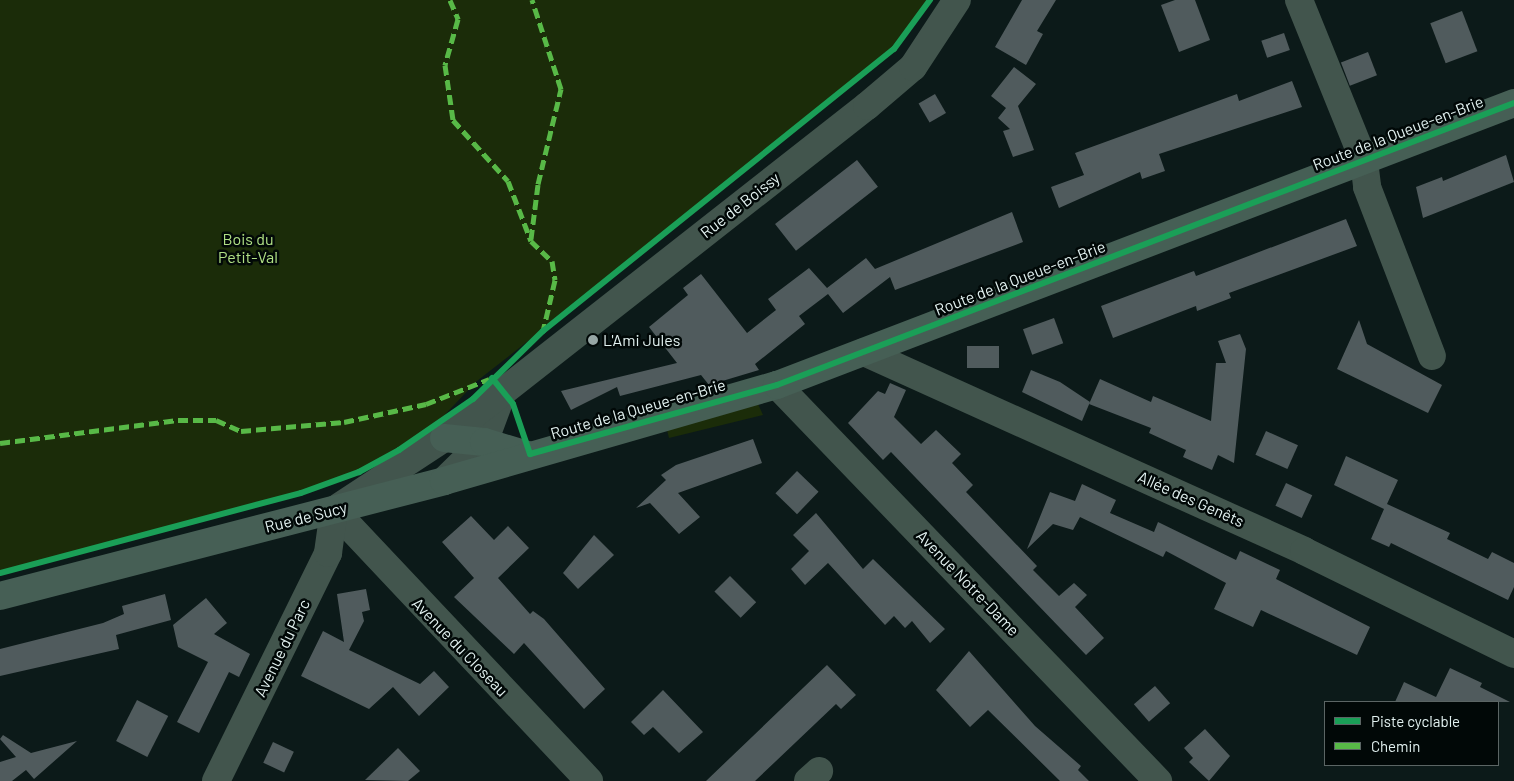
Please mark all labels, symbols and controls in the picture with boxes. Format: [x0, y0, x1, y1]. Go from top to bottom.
street label: Route de la Queue-en-Brie [1310, 92, 1486, 174]
street label: Rue de Boissy [696, 168, 784, 242]
park label: Bois du Petit-Val [218, 229, 278, 267]
street label: Route de la Queue-en-Brie [932, 237, 1108, 319]
place label: L'Ami Jules [603, 330, 680, 350]
marker: L'Ami Jules [587, 334, 599, 346]
street label: Route de la Queue-en-Brie [548, 375, 728, 443]
street label: Allée des Genêts [1135, 467, 1247, 531]
street label: Rue de Sucy [263, 498, 349, 536]
street label: Avenue Notre-Dame [913, 526, 1023, 640]
street label: Avenue du Closeau [408, 594, 512, 700]
street label: Avenue du Parc [250, 596, 314, 700]
legend [1324, 701, 1499, 766]
text: Piste cyclable [1371, 712, 1460, 730]
text: Chemin [1371, 737, 1420, 755]

